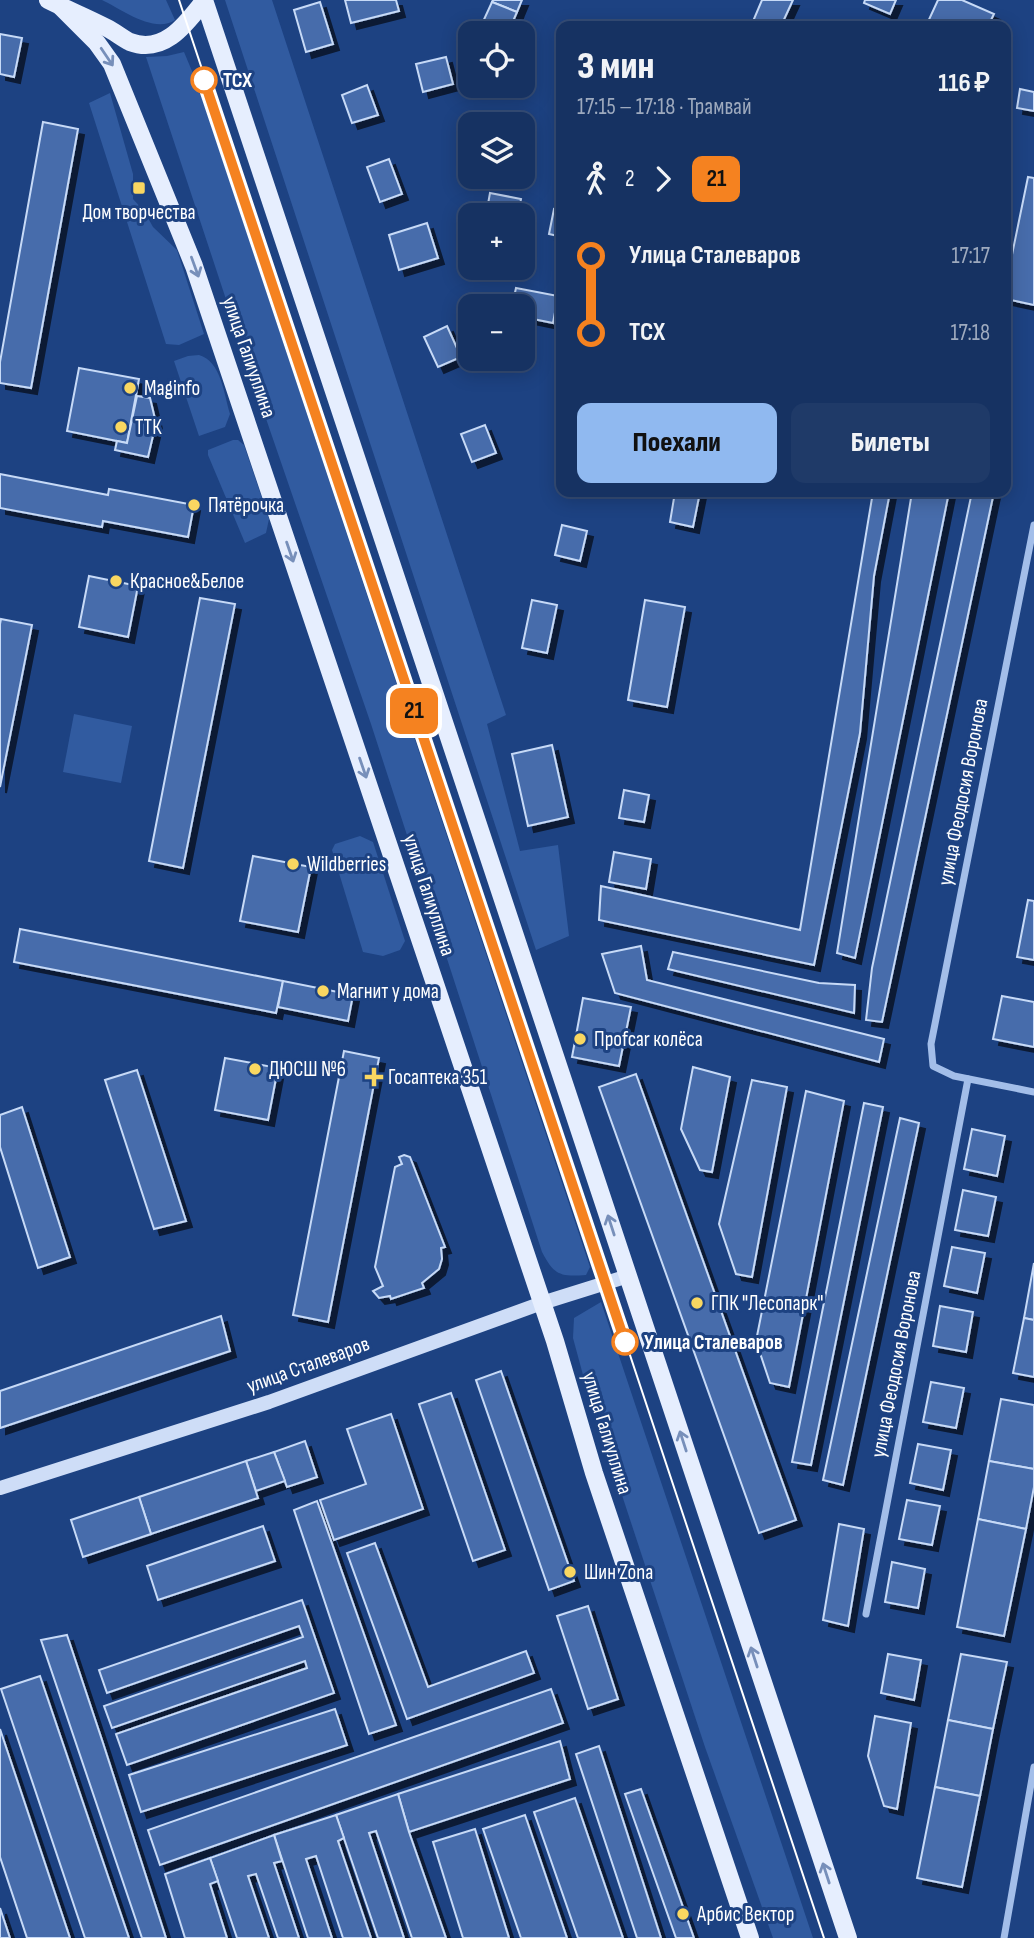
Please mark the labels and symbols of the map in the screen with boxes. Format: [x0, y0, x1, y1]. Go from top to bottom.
one-way arrow [100, 47, 114, 66]
marker: ТСХ [191, 67, 217, 93]
place label: ТСХ [223, 68, 252, 93]
marker: Дом творчества [131, 180, 147, 196]
place label: Дом творчества [82, 200, 196, 225]
one-way arrow [189, 255, 202, 277]
street label: улица Галиуллина [217, 293, 281, 421]
place label: Maginfo [144, 376, 200, 401]
marker: Maginfo [122, 380, 138, 396]
place label: ТТК [135, 415, 162, 440]
marker: ТТК [113, 419, 129, 435]
place label: Пятёрочка [208, 493, 284, 518]
marker: Пятёрочка [186, 497, 202, 513]
one-way arrow [285, 541, 297, 563]
place label: Красное&Белое [130, 569, 244, 594]
marker: Красное&Белое [108, 573, 124, 589]
line badge: 21 [382, 688, 446, 734]
street label: улица Феодосия Воронова [933, 696, 993, 888]
one-way arrow [357, 757, 370, 779]
street label: улица Галиуллина [398, 831, 460, 959]
place label: Wildberries [307, 852, 386, 877]
marker: Wildberries [285, 856, 301, 872]
place label: Магнит у дома [337, 979, 439, 1004]
marker: Магнит у дома [315, 983, 331, 999]
place label: Проfcar колёса [594, 1027, 703, 1052]
marker: Проfcar колёса [572, 1031, 588, 1047]
place label: ДЮСШ №6 [269, 1057, 346, 1082]
marker: ДЮСШ №6 [247, 1061, 263, 1077]
place label: Госаптека 351 [388, 1065, 488, 1090]
marker: Госаптека 351 [366, 1069, 382, 1085]
one-way arrow [604, 1215, 616, 1237]
street label: улица Феодосия Воронова [866, 1268, 926, 1460]
place label: ГПК "Лесопарк" [711, 1291, 823, 1316]
marker: ГПК "Лесопарк" [689, 1295, 705, 1311]
marker: Улица Сталеваров [612, 1329, 638, 1355]
place label: Улица Сталеваров [644, 1330, 783, 1355]
street label: улица Сталеваров [243, 1331, 373, 1399]
street label: улица Галиуллина [577, 1369, 637, 1497]
one-way arrow [676, 1431, 688, 1453]
place label: Шин Zona [584, 1560, 653, 1585]
marker: Шин Zona [562, 1564, 578, 1580]
one-way arrow [747, 1647, 760, 1669]
one-way arrow [819, 1863, 831, 1885]
place label: Арбис Вектор [696, 1902, 794, 1927]
marker: Арбис Вектор [675, 1906, 691, 1922]

